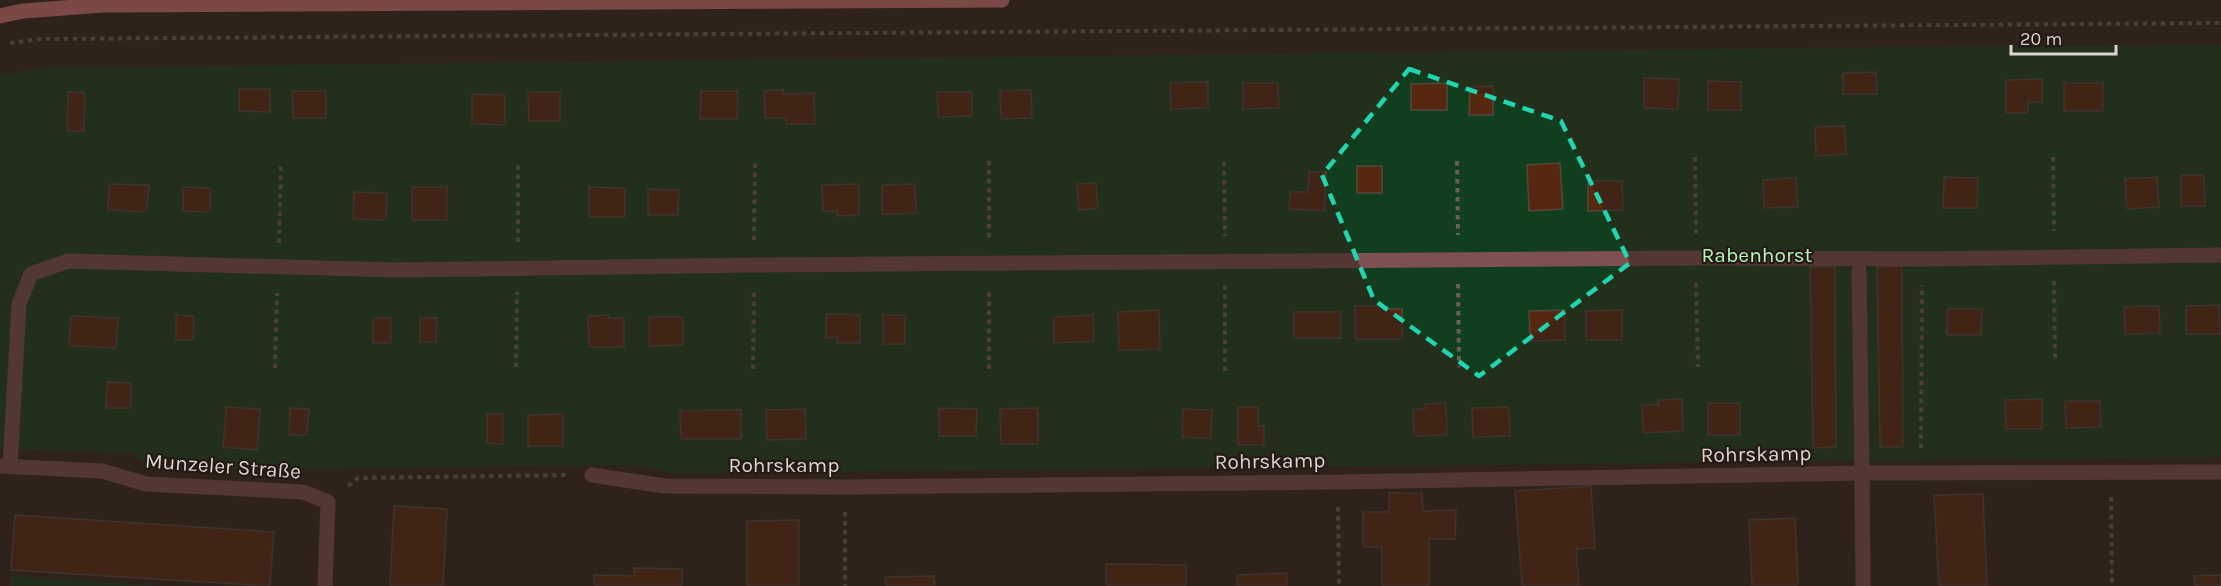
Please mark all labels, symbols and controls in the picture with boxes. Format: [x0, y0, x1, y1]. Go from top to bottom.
scale bar [2011, 18, 2116, 56]
text: 20 m [2020, 28, 2062, 50]
park label: Rabenhorst [1702, 243, 1813, 267]
street label: Rohrskamp [1700, 441, 1812, 467]
street label: Rohrskamp [1214, 448, 1326, 474]
street label: Munzeler Straße [144, 449, 302, 483]
street label: Rohrskamp [729, 453, 839, 477]

